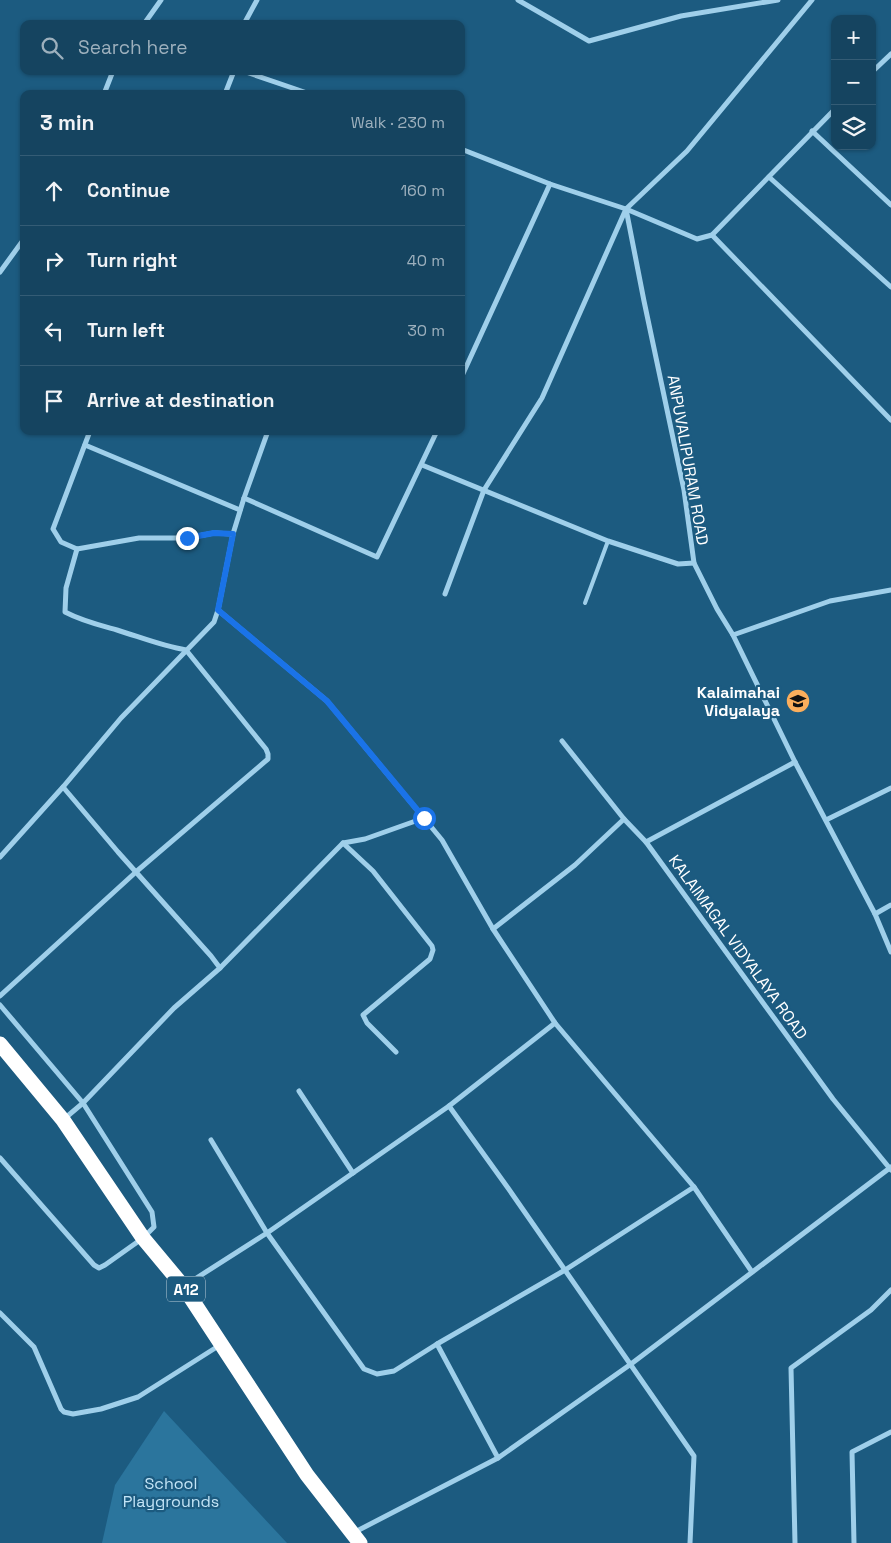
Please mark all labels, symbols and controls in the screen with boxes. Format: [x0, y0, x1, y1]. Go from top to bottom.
map controls [831, 15, 876, 150]
button: + [831, 15, 876, 60]
search box [20, 20, 465, 75]
icon: search [38, 34, 66, 62]
text: Search here [78, 35, 188, 60]
button: − [831, 60, 876, 105]
button: layers [831, 105, 876, 150]
text: 3 min [40, 109, 95, 136]
text: Walk · 230 m [351, 112, 445, 133]
icon: ahead [40, 177, 68, 205]
text: Continue [87, 178, 170, 203]
text: 160 m [400, 180, 445, 201]
icon: right [40, 247, 68, 275]
text: Turn right [87, 248, 177, 273]
text: 40 m [407, 250, 445, 271]
icon: left [40, 317, 68, 345]
text: Turn left [87, 318, 165, 343]
text: 30 m [407, 320, 445, 341]
street label: ANPUVALIPURAM ROAD [663, 373, 713, 547]
icon: arrive [40, 387, 68, 415]
text: Arrive at destination [87, 388, 275, 413]
route end [176, 527, 199, 550]
place label: Kalaimahai Vidyalaya [697, 682, 780, 721]
school or university icon: Kalaimahai Vidyalaya [785, 688, 811, 714]
route start [413, 807, 436, 830]
street label: KALAIMAGAL VIDYALAYA ROAD [664, 851, 812, 1043]
road number: A12 [167, 1276, 205, 1302]
park label: School Playgrounds [123, 1473, 219, 1512]

